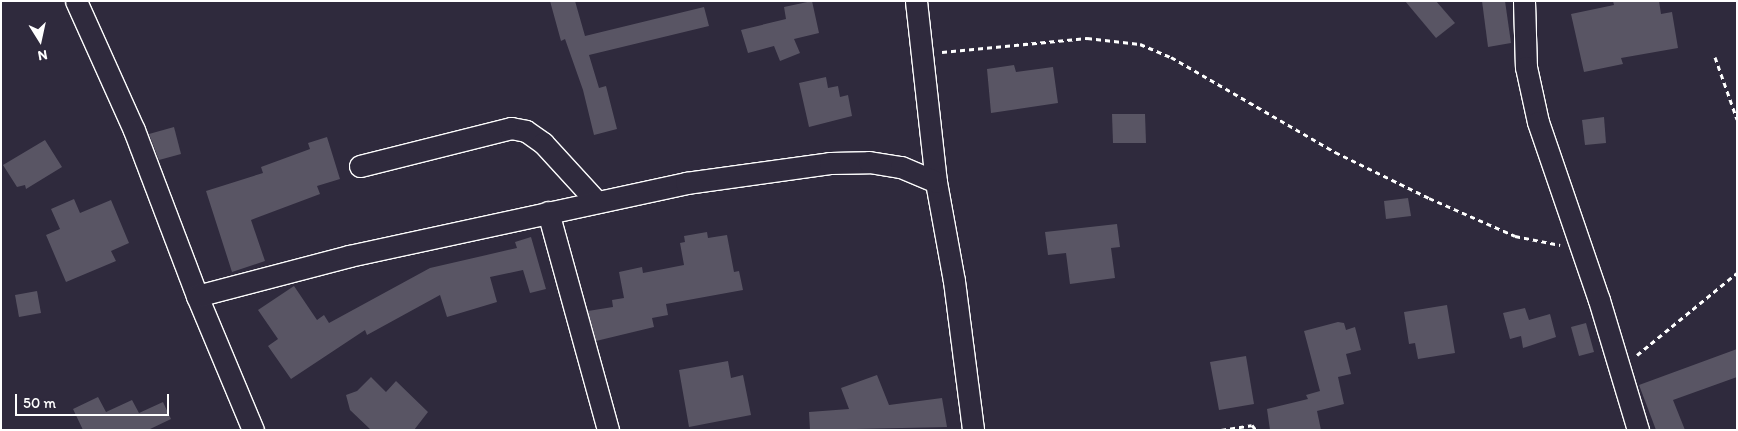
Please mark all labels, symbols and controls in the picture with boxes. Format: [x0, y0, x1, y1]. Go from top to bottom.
north arrow [15, 15, 65, 65]
text: N [37, 46, 49, 64]
scale bar [18, 384, 171, 416]
text: 50 m [23, 394, 56, 412]

